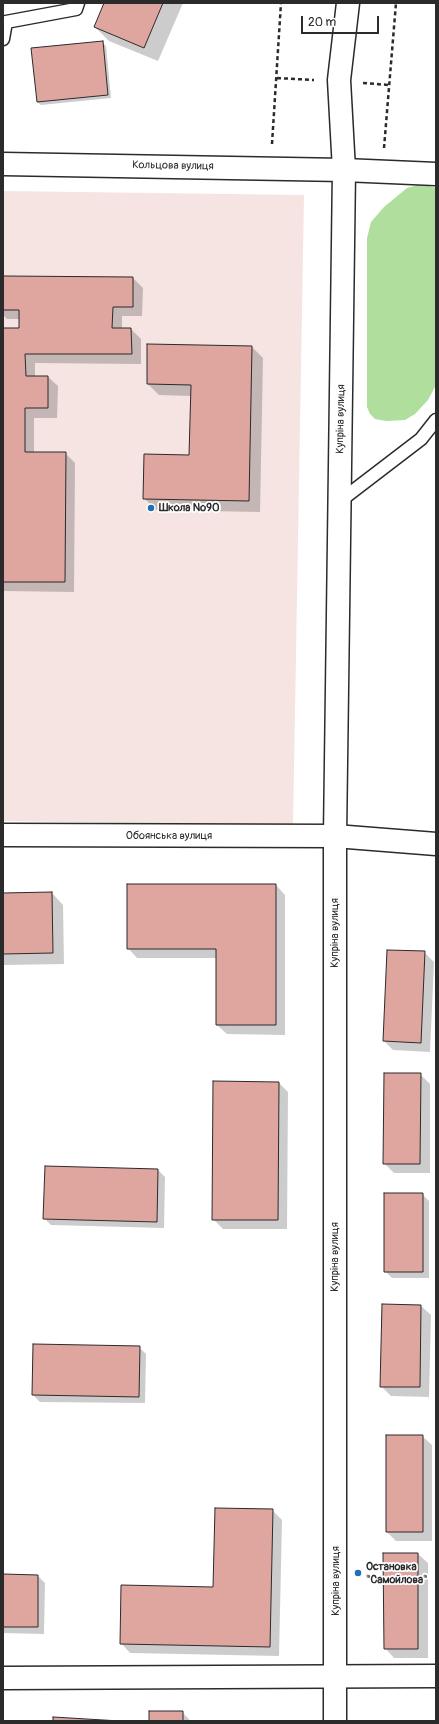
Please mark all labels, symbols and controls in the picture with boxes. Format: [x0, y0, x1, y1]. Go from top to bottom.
scale bar [303, 8, 381, 34]
text: 20 m [308, 15, 336, 30]
street label: Кольцова вулиця [132, 159, 214, 173]
street label: Купріна вулиця [334, 384, 348, 454]
place label: Школа №90 [159, 501, 219, 515]
marker: Школа №90 [146, 503, 156, 513]
street label: Обоянська вулиця [126, 829, 212, 843]
street label: Купріна вулиця [328, 898, 342, 968]
street label: Купріна вулиця [328, 1222, 342, 1292]
street label: Купріна вулиця [329, 1546, 343, 1616]
place label: Остановка "Самойлова" [366, 1560, 427, 1586]
marker: Остановка "Самойлова" [353, 1568, 363, 1578]

